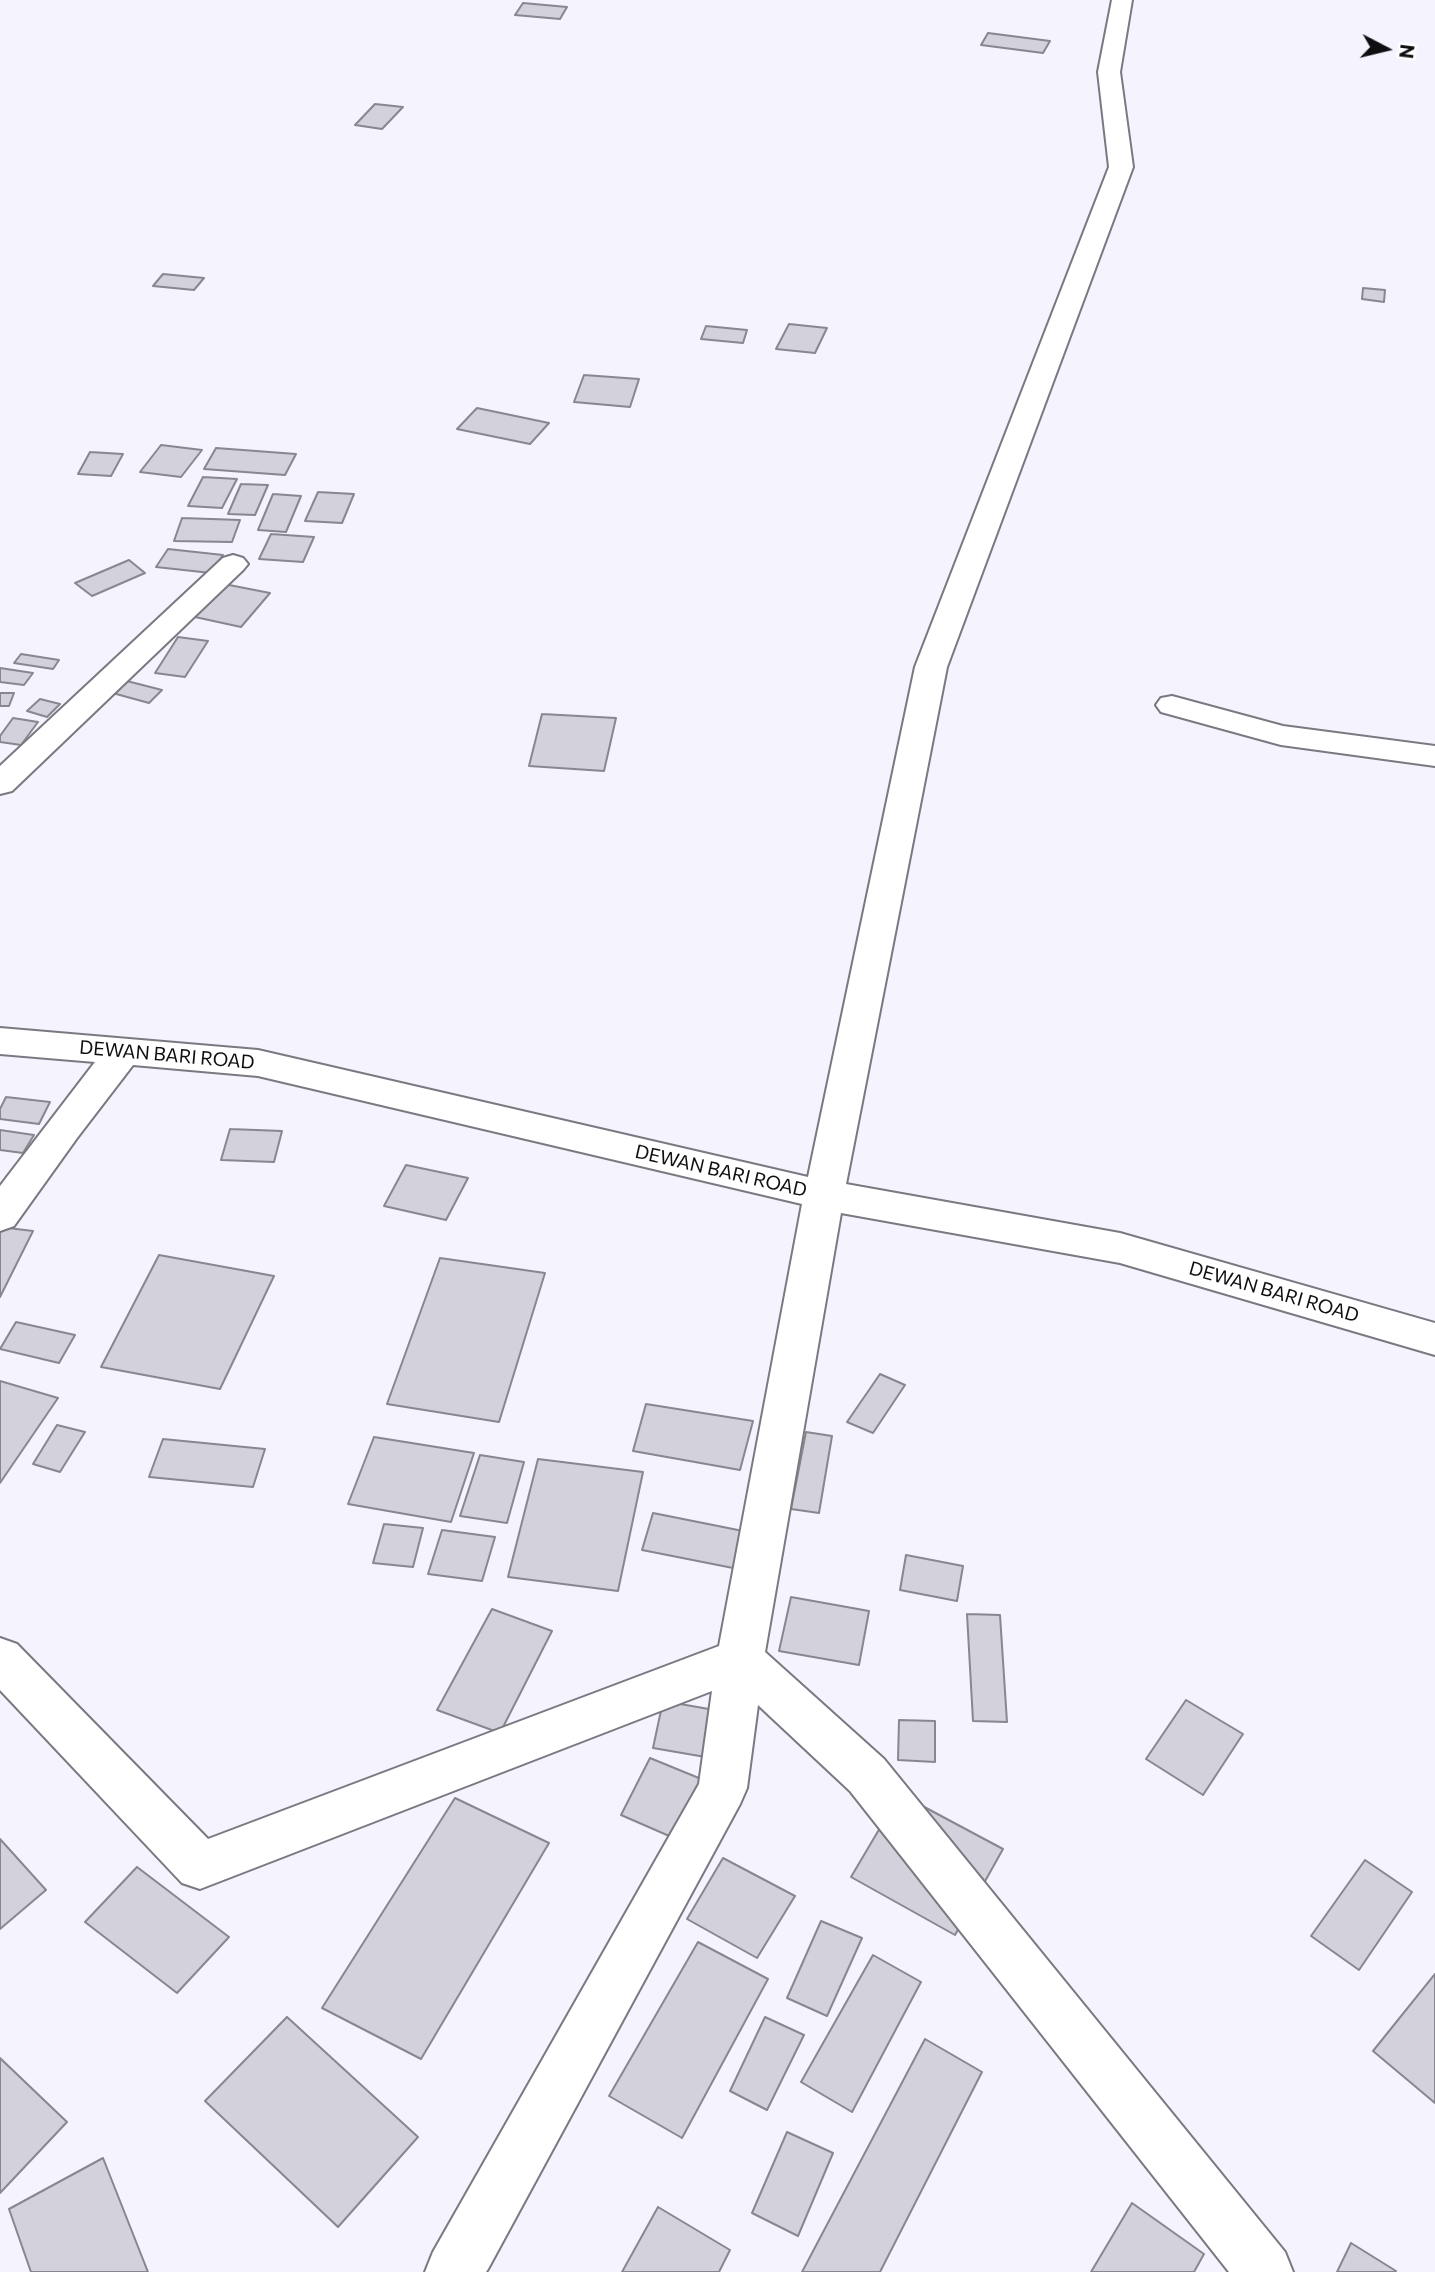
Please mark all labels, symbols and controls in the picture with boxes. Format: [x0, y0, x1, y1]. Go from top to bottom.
north arrow [1351, 14, 1421, 84]
text: N [1395, 43, 1420, 60]
street label: DEWAN BARI ROAD [78, 1036, 256, 1074]
street label: DEWAN BARI ROAD [633, 1140, 809, 1202]
street label: DEWAN BARI ROAD [1186, 1257, 1362, 1327]

